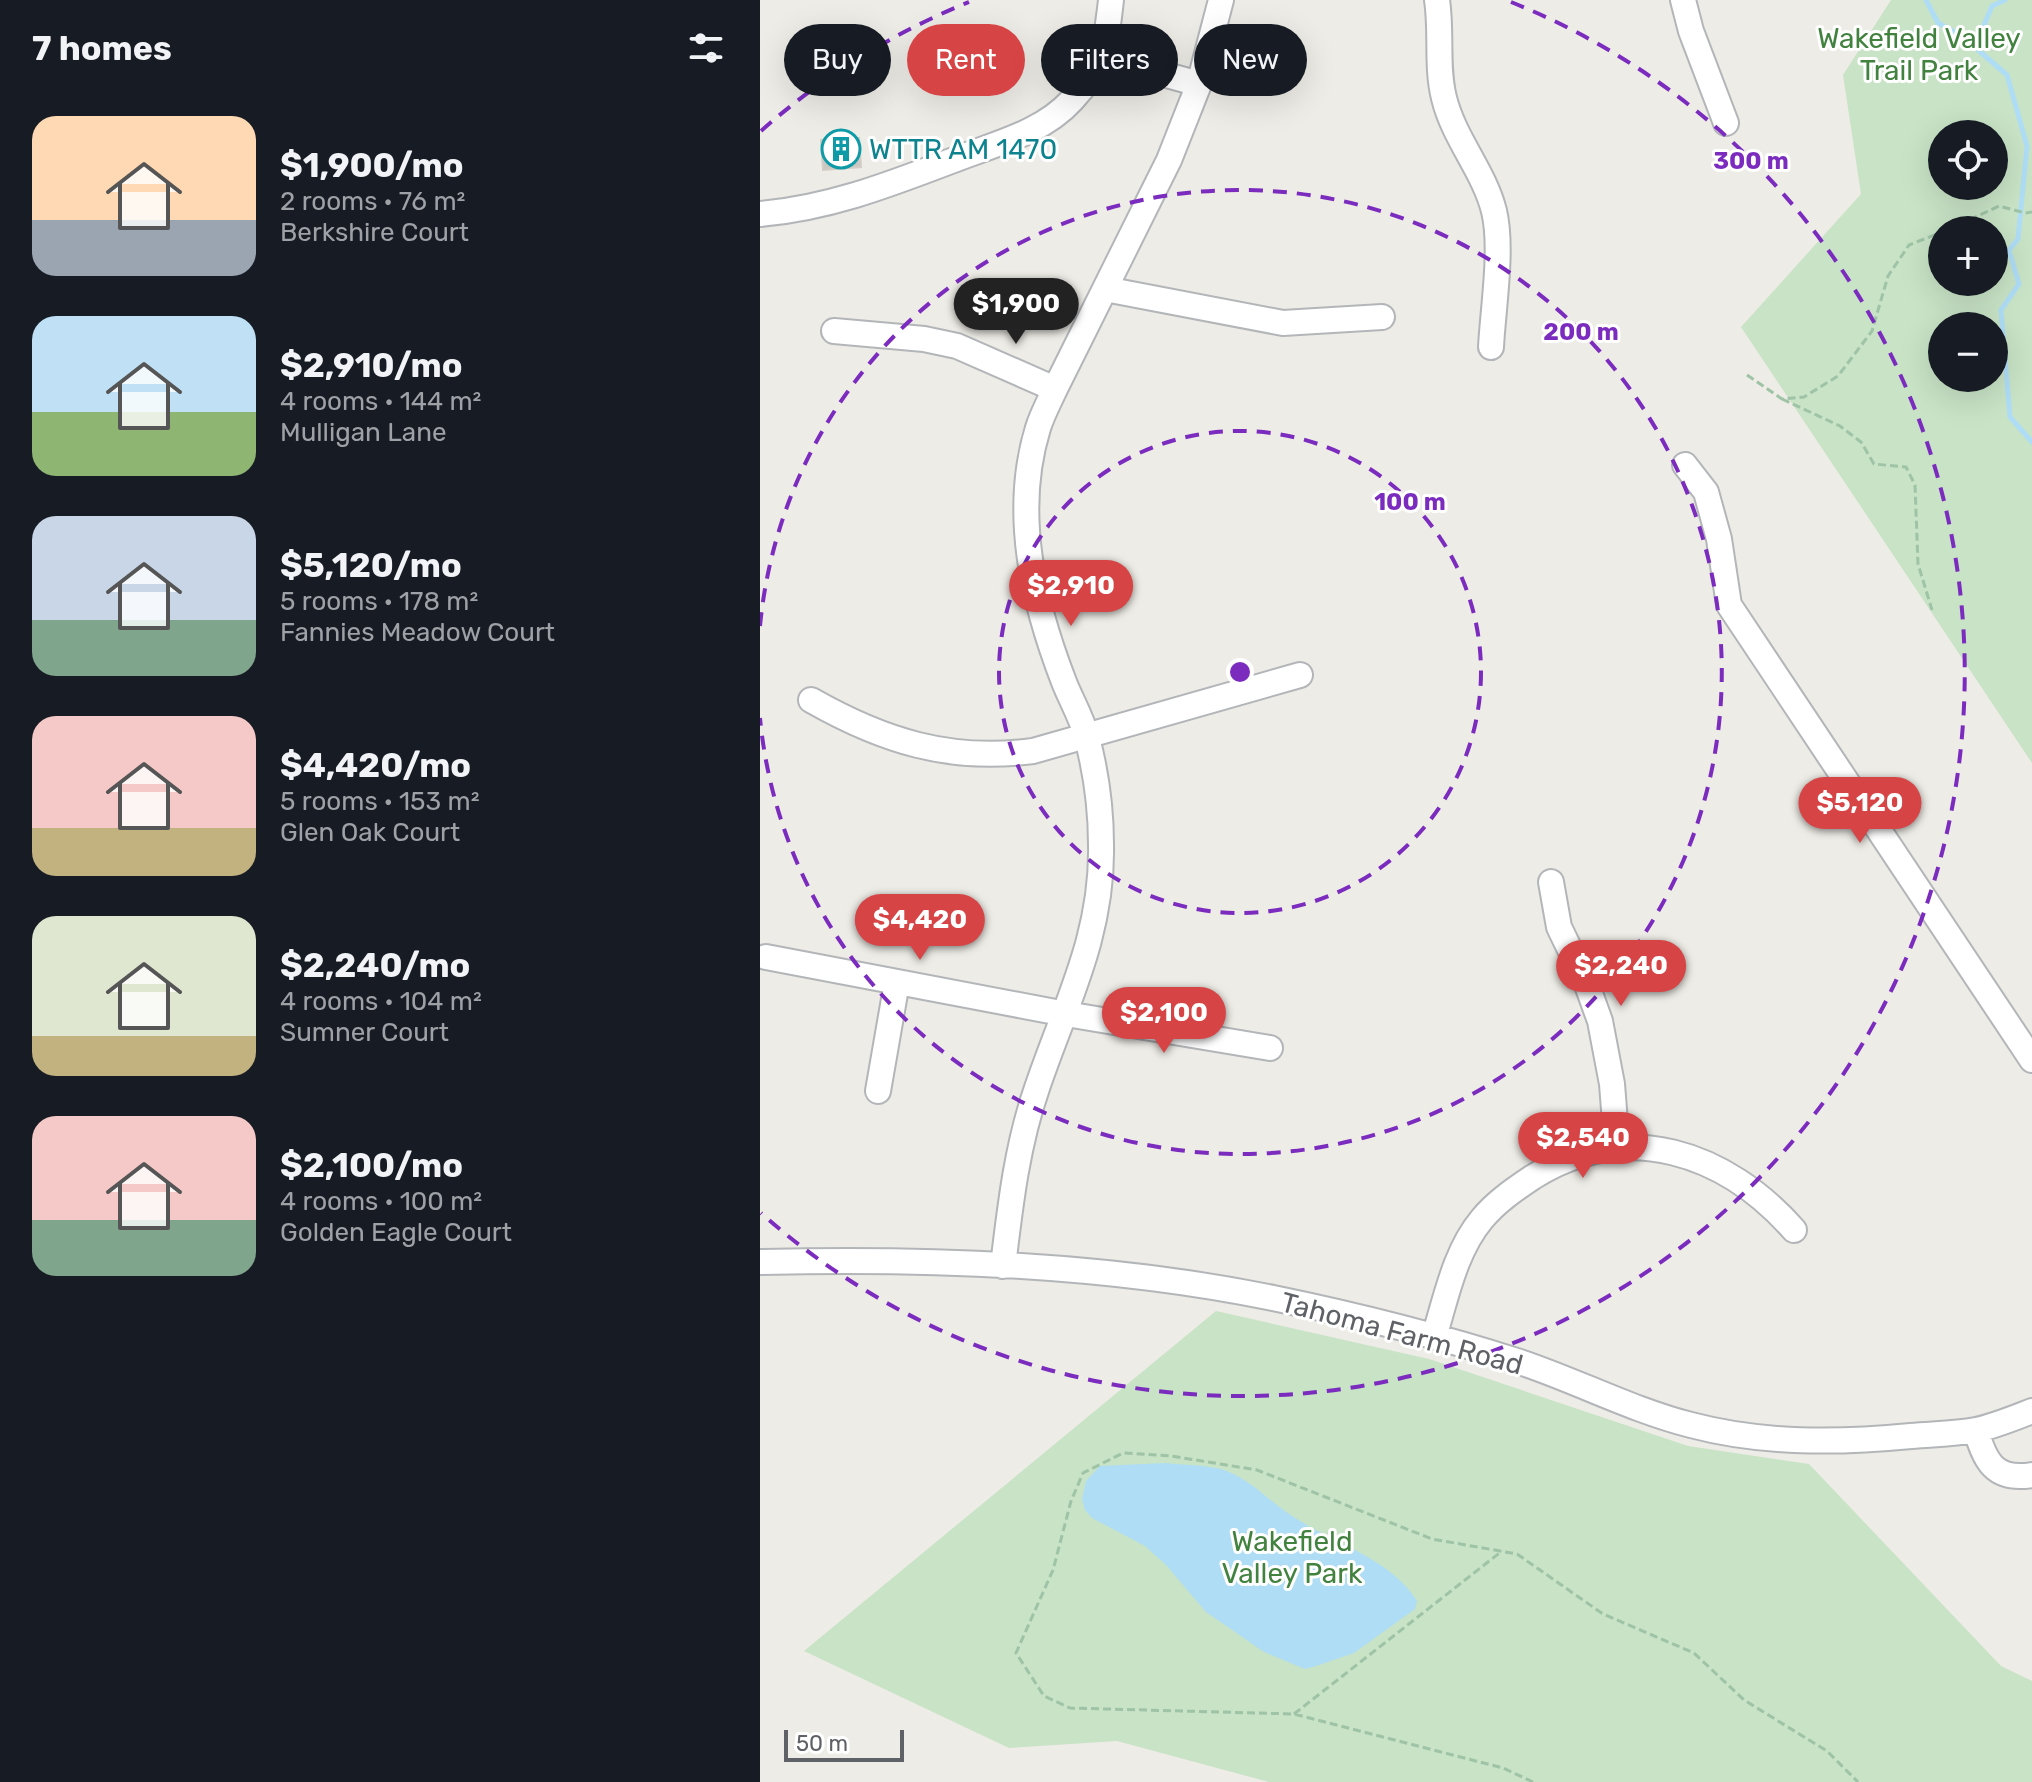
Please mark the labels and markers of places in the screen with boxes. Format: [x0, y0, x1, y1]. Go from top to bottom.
building icon: WTTR AM 1470 [820, 128, 862, 170]
place label: WTTR AM 1470 [869, 133, 1057, 166]
pin: $1,900 [951, 278, 1081, 346]
pin: $2,910 [1006, 560, 1136, 628]
centre of rings [1226, 658, 1254, 686]
pin: $5,120 [1795, 777, 1925, 845]
pin: $4,420 [855, 894, 985, 962]
pin: $2,240 [1556, 940, 1686, 1008]
pin: $2,100 [1099, 987, 1229, 1055]
pin: $2,540 [1518, 1112, 1648, 1180]

